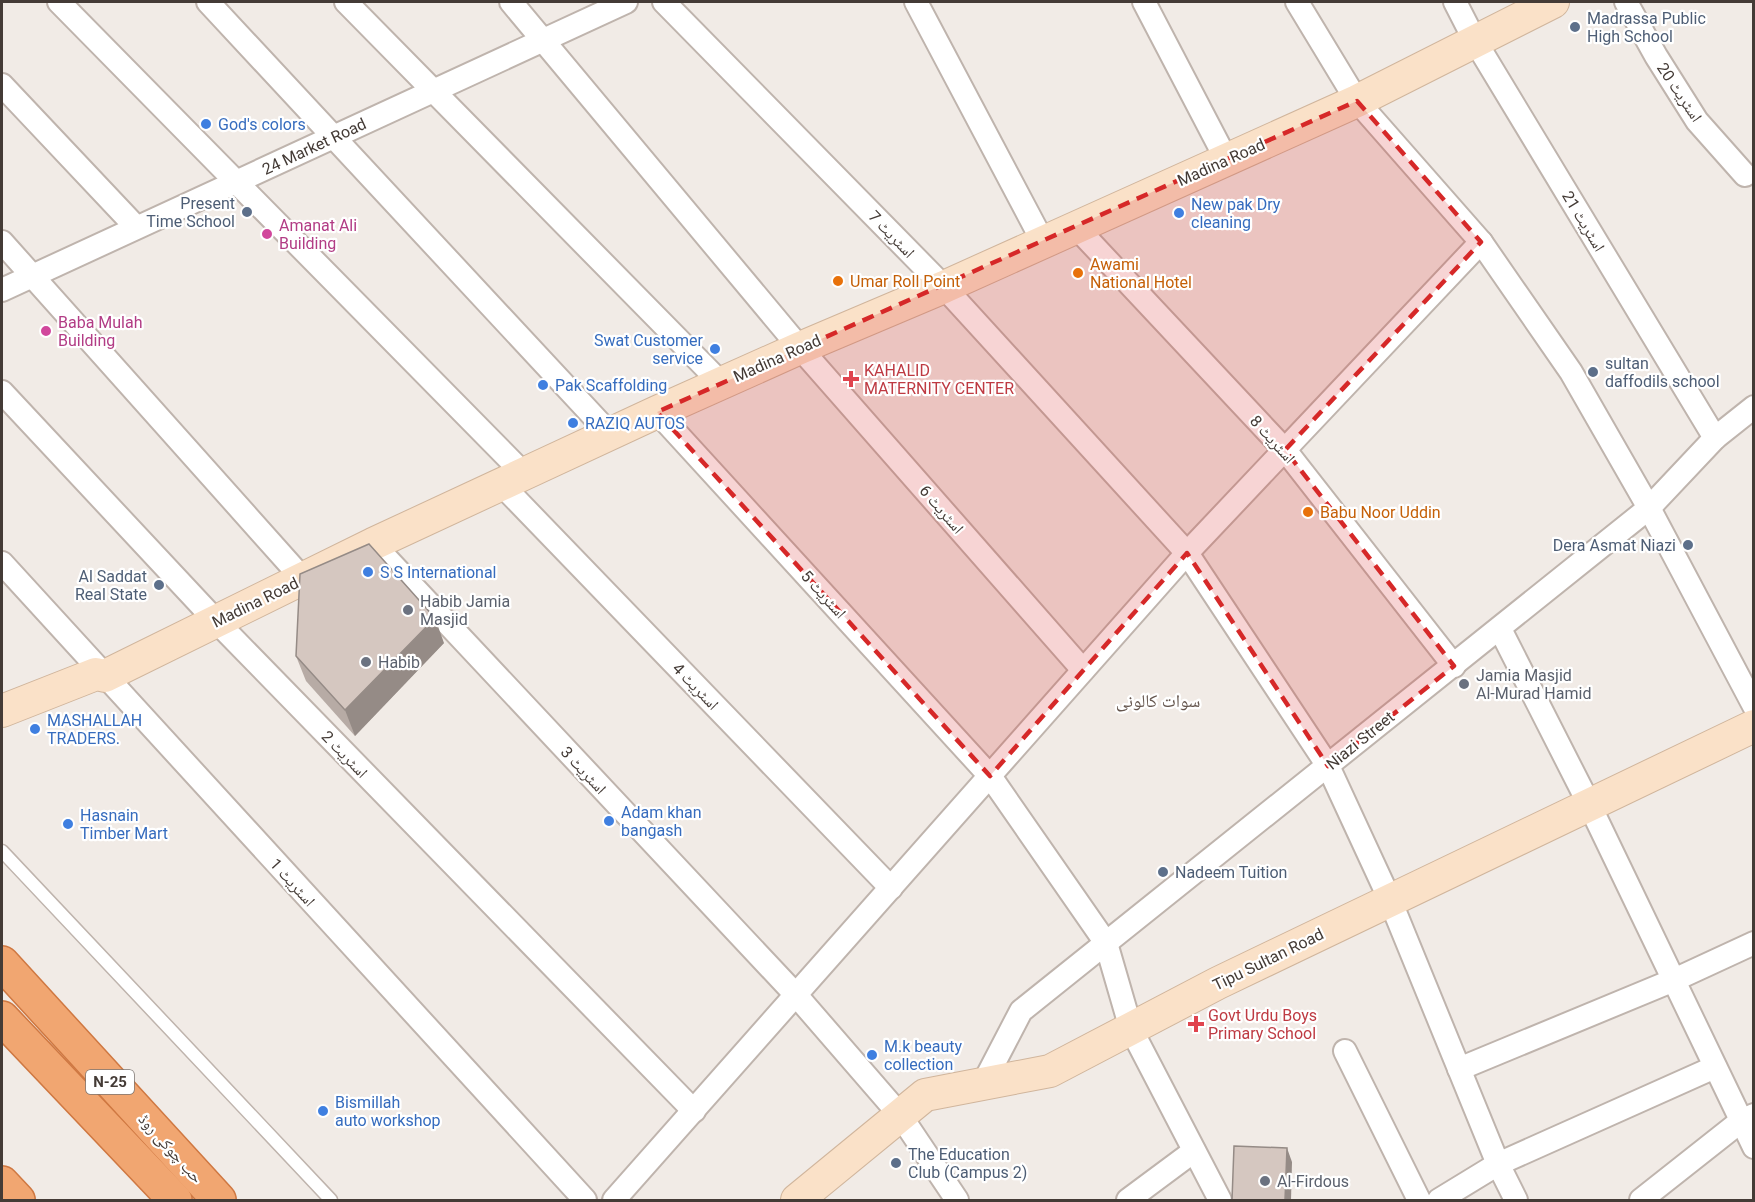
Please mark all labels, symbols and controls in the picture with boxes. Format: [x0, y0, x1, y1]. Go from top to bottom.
place label: Madrassa Public High School [1587, 9, 1706, 46]
marker: Madrassa Public High School [1568, 20, 1582, 34]
street label: اسٹریٹ 20 [1653, 59, 1706, 125]
street label: 24 Market Road [259, 114, 369, 179]
place label: God's colors [218, 115, 306, 134]
marker: God's colors [199, 117, 213, 131]
street label: Madina Road [1174, 135, 1268, 190]
street label: اسٹریٹ 21 [1558, 188, 1609, 255]
place label: Present Time School [146, 194, 235, 231]
place label: New pak Dry cleaning [1191, 195, 1281, 232]
marker: Present Time School [240, 205, 254, 219]
marker: New pak Dry cleaning [1172, 206, 1186, 220]
street label: اسٹریٹ 7 [865, 207, 919, 262]
place label: Amanat Ali Building [279, 216, 357, 253]
marker: Amanat Ali Building [260, 227, 274, 241]
place label: Awami National Hotel [1090, 255, 1192, 292]
marker: Awami National Hotel [1071, 266, 1085, 280]
place label: Umar Roll Point [850, 272, 960, 291]
marker: Umar Roll Point [831, 274, 845, 288]
place label: Baba Mulah Building [58, 313, 143, 350]
marker: Baba Mulah Building [39, 324, 53, 338]
place label: Swat Customer service [594, 331, 704, 368]
street label: Madina Road [730, 331, 824, 386]
marker: Swat Customer service [708, 342, 722, 356]
place label: sultan daffodils school [1605, 354, 1720, 391]
place label: KAHALID MATERNITY CENTER [864, 361, 1014, 398]
marker: sultan daffodils school [1586, 365, 1600, 379]
marker: KAHALID MATERNITY CENTER [842, 370, 860, 388]
place label: Pak Scaffolding [555, 376, 667, 395]
marker: Pak Scaffolding [536, 378, 550, 392]
street label: اسٹریٹ 8 [1246, 411, 1299, 467]
place label: RAZIQ AUTOS [585, 414, 685, 433]
marker: RAZIQ AUTOS [566, 416, 580, 430]
street label: اسٹریٹ 6 [915, 481, 968, 537]
place label: Babu Noor Uddin [1320, 503, 1441, 522]
marker: Babu Noor Uddin [1301, 505, 1315, 519]
place label: Dera Asmat Niazi [1553, 536, 1676, 555]
marker: Dera Asmat Niazi [1681, 538, 1695, 552]
place label: S S International [380, 563, 496, 582]
marker: S S International [361, 565, 375, 579]
street label: اسٹریٹ 5 [797, 566, 850, 622]
place label: Al Saddat Real State [75, 567, 147, 604]
street label: Madina Road [209, 573, 302, 632]
marker: Al Saddat Real State [152, 578, 166, 592]
place label: Habib Jamia Masjid [420, 592, 510, 629]
marker: Habib Jamia Masjid [401, 603, 415, 617]
place label: Habib [378, 653, 420, 672]
marker: Habib [359, 655, 373, 669]
street label: اسٹریٹ 4 [669, 659, 723, 714]
place label: Jamia Masjid Al-Murad Hamid [1476, 666, 1591, 703]
marker: Jamia Masjid Al-Murad Hamid [1457, 677, 1471, 691]
district label: سوات کالونی [1116, 690, 1200, 712]
street label: Niazi Street [1322, 707, 1398, 774]
place label: MASHALLAH TRADERS. [47, 711, 142, 748]
marker: MASHALLAH TRADERS. [28, 722, 42, 736]
street label: اسٹریٹ 2 [318, 727, 372, 782]
street label: اسٹریٹ 3 [557, 743, 610, 798]
place label: Adam khan bangash [621, 803, 702, 840]
place label: Hasnain Timber Mart [80, 806, 168, 843]
marker: Adam khan bangash [602, 814, 616, 828]
marker: Hasnain Timber Mart [61, 817, 75, 831]
street label: اسٹریٹ 1 [266, 854, 319, 910]
place label: Nadeem Tuition [1175, 863, 1287, 882]
marker: Nadeem Tuition [1156, 865, 1170, 879]
street label: Tipu Sultan Road [1210, 924, 1327, 994]
place label: Govt Urdu Boys Primary School [1208, 1006, 1317, 1043]
marker: Govt Urdu Boys Primary School [1189, 1017, 1203, 1031]
place label: M.k beauty collection [884, 1037, 962, 1074]
marker: M.k beauty collection [865, 1048, 879, 1062]
road number: N-25 [86, 1070, 134, 1094]
place label: Bismillah auto workshop [335, 1093, 441, 1130]
marker: Bismillah auto workshop [316, 1104, 330, 1118]
street label: حب چوکی روڈ [134, 1110, 207, 1188]
place label: The Education Club (Campus 2) [908, 1145, 1027, 1182]
marker: The Education Club (Campus 2) [889, 1156, 903, 1170]
place label: Al-Firdous [1277, 1172, 1349, 1191]
marker: Al-Firdous [1258, 1174, 1272, 1188]

